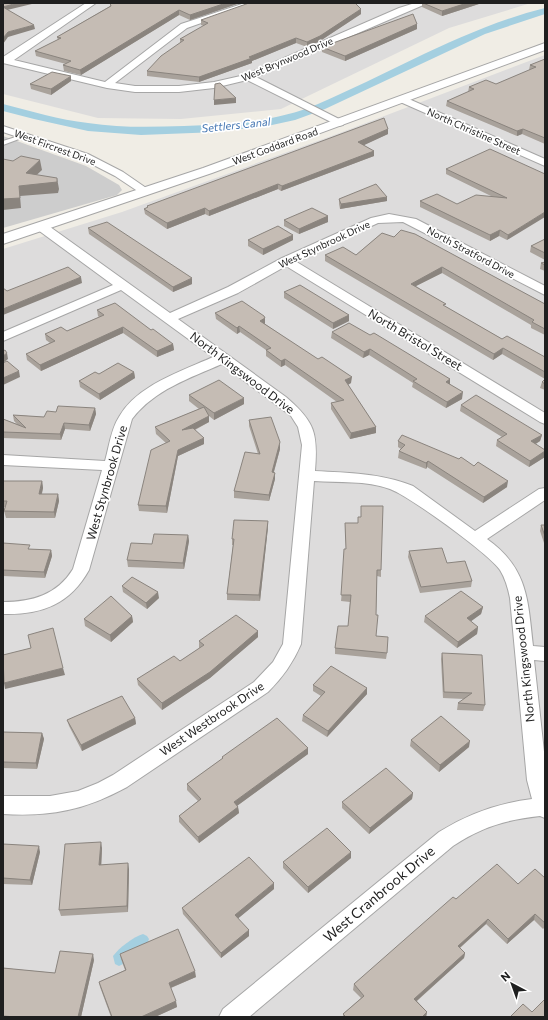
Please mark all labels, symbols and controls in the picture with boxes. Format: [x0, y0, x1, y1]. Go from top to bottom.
street label: West Brynwood Drive [239, 34, 335, 84]
street label: North Christine Street [426, 105, 522, 157]
water label: Settlers Canal [201, 114, 271, 135]
street label: West Goddard Road [231, 125, 320, 167]
street label: West Fircrest Drive [12, 127, 98, 167]
street label: West Stynbrook Drive [276, 218, 372, 270]
street label: North Stratford Drive [425, 224, 517, 280]
street label: North Bristol Street [366, 305, 465, 373]
street label: North Kingswood Drive [188, 328, 297, 416]
street label: West Stynbrook Drive [83, 424, 129, 542]
street label: North Kingswood Drive [509, 595, 537, 723]
street label: West Westbrook Drive [157, 678, 266, 758]
street label: West Cranbrook Drive [319, 842, 438, 945]
north arrow [492, 964, 532, 1004]
text: N [498, 968, 512, 984]

